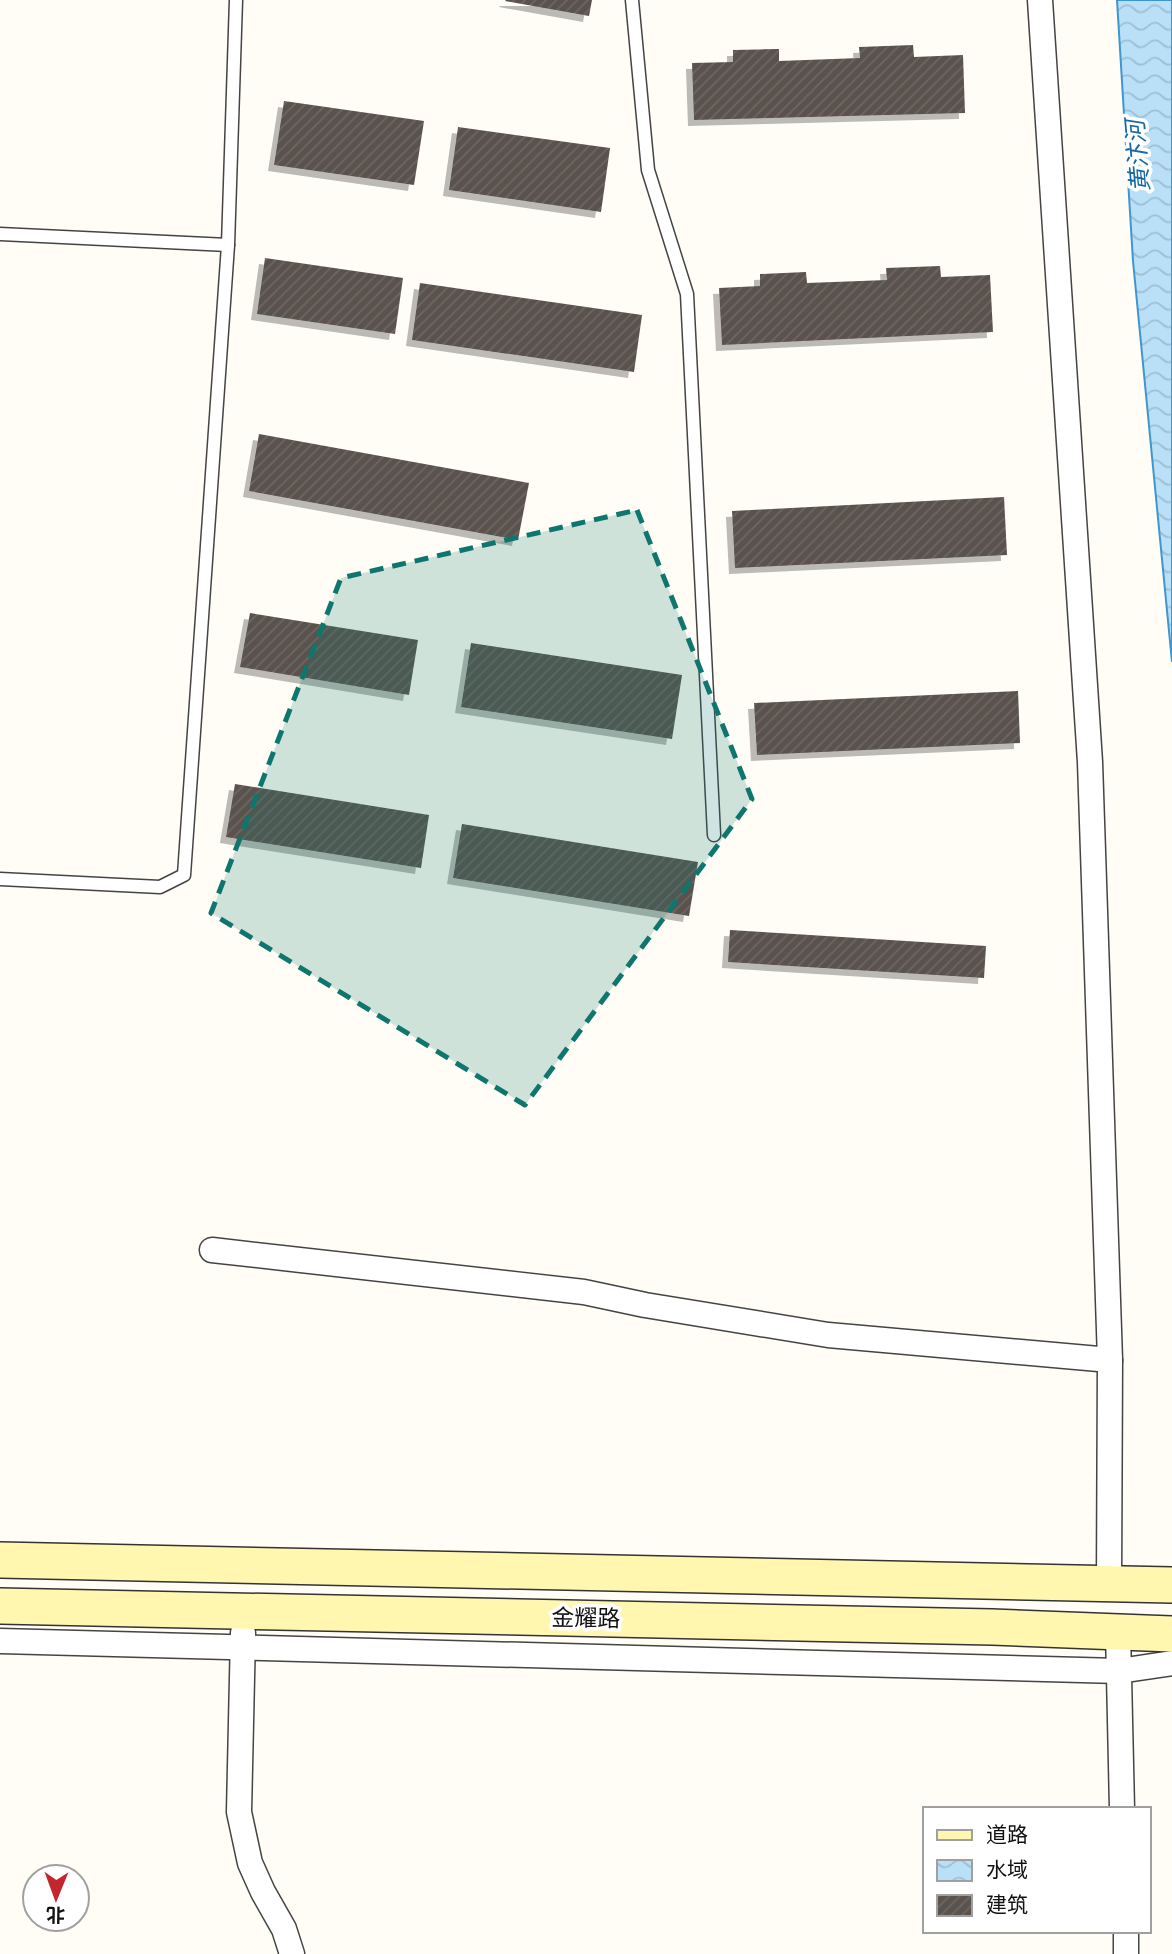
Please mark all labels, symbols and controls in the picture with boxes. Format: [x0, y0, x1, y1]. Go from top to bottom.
water label: 黄汴河 [1121, 115, 1155, 193]
street label: 金耀路 [551, 1603, 621, 1633]
legend [923, 1807, 1151, 1933]
text: 道路 [986, 1822, 1028, 1848]
text: 水域 [986, 1857, 1028, 1883]
north arrow [21, 1863, 91, 1933]
text: 建筑 [986, 1892, 1028, 1918]
text: 北 [46, 1903, 65, 1926]

